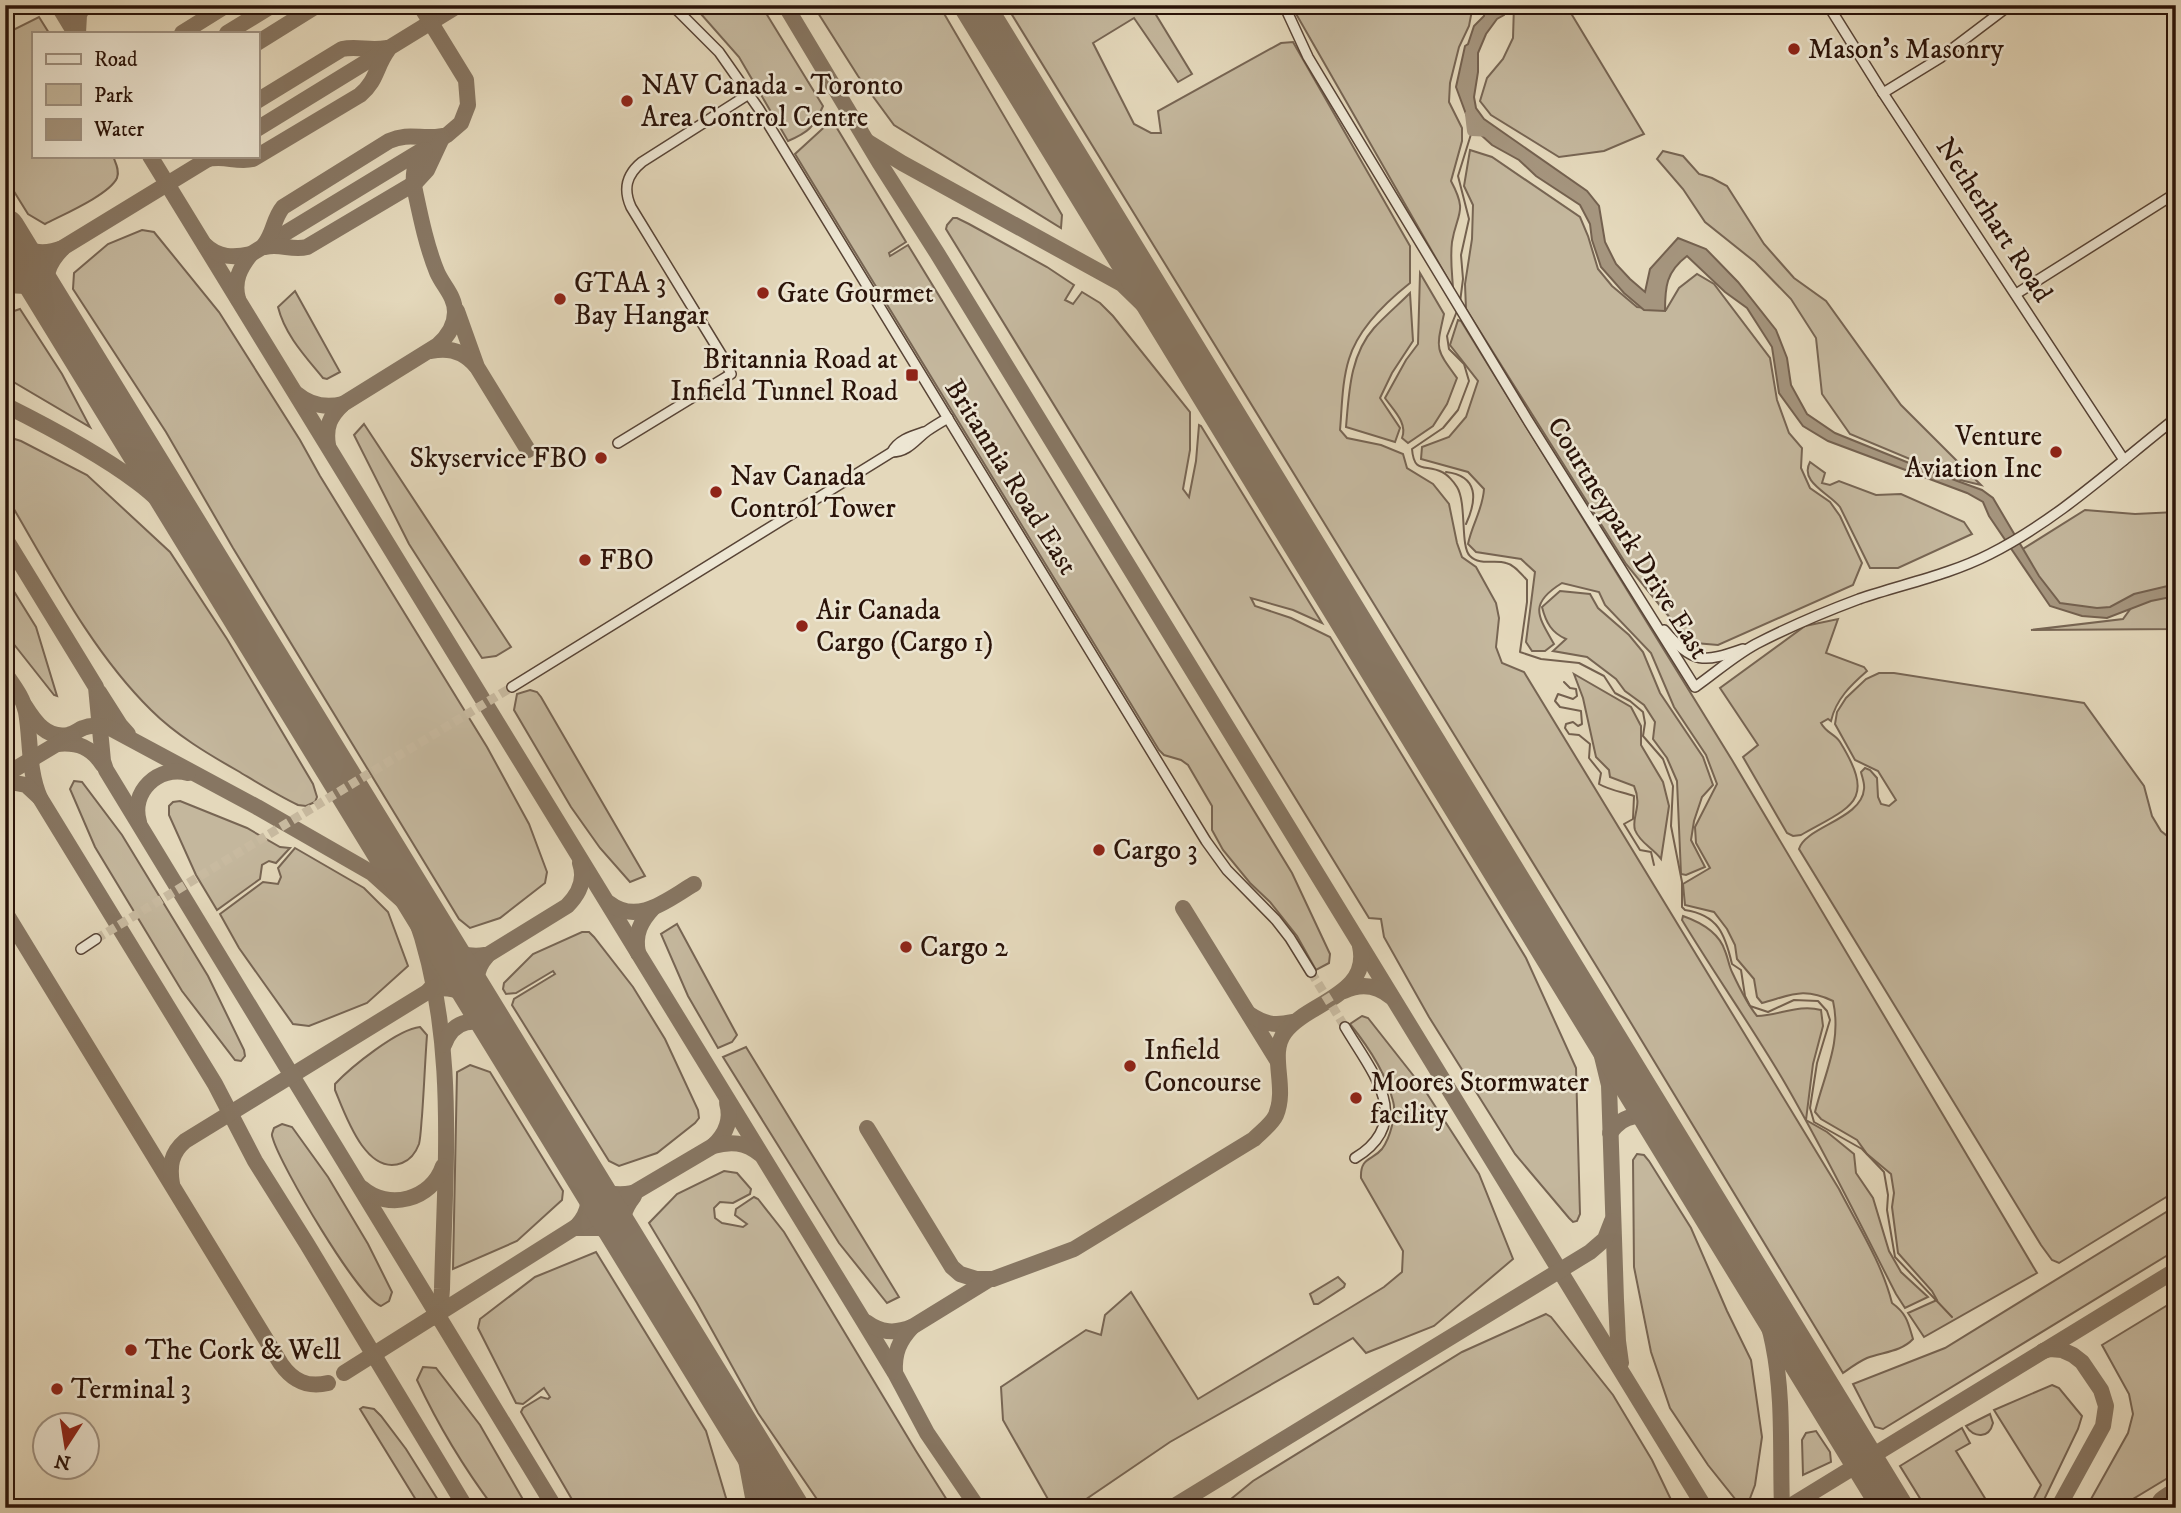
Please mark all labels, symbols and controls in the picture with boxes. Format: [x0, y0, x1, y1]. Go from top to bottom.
legend [32, 32, 259, 158]
place label: Mason's Masonry [1808, 32, 2005, 67]
marker: Mason's Masonry [1786, 41, 1802, 57]
text: Road [94, 47, 138, 73]
place label: NAV Canada - Toronto Area Control Centre [641, 68, 903, 135]
text: Park [94, 83, 134, 109]
marker: NAV Canada - Toronto Area Control Centre [619, 93, 635, 109]
text: Water [93, 117, 144, 143]
street label: Netherhart Road [1928, 131, 2060, 309]
place label: GTAA 3 Bay Hangar [574, 266, 709, 333]
place label: Gate Gourmet [777, 276, 934, 311]
marker: Gate Gourmet [755, 285, 771, 301]
marker: GTAA 3 Bay Hangar [552, 291, 568, 307]
place label: Britannia Road at Infield Tunnel Road [670, 342, 898, 409]
marker: Britannia Road at Infield Tunnel Road [904, 367, 920, 383]
street label: Britannia Road East [937, 373, 1085, 581]
street label: Courtneypark Drive East [1539, 410, 1717, 666]
place label: Venture Aviation Inc [1905, 419, 2042, 486]
place label: Skyservice FBO [409, 441, 587, 476]
marker: Venture Aviation Inc [2048, 444, 2064, 460]
marker: Skyservice FBO [593, 450, 609, 466]
place label: Nav Canada Control Tower [730, 459, 896, 526]
marker: Nav Canada Control Tower [708, 484, 724, 500]
place label: FBO [599, 543, 654, 578]
marker: FBO [577, 552, 593, 568]
place label: Air Canada Cargo (Cargo 1) [816, 593, 993, 660]
marker: Air Canada Cargo (Cargo 1) [794, 618, 810, 634]
place label: Cargo 3 [1113, 833, 1198, 868]
marker: Cargo 3 [1091, 842, 1107, 858]
place label: Cargo 2 [920, 930, 1008, 965]
marker: Cargo 2 [898, 939, 914, 955]
place label: Infield Concourse [1144, 1033, 1261, 1100]
marker: Infield Concourse [1122, 1058, 1138, 1074]
place label: Moores Stormwater facility [1370, 1065, 1589, 1132]
marker: Moores Stormwater facility [1348, 1090, 1364, 1106]
place label: The Cork & Well [145, 1333, 342, 1368]
marker: The Cork & Well [123, 1342, 139, 1358]
place label: Terminal 3 [71, 1372, 191, 1407]
marker: Terminal 3 [49, 1381, 65, 1397]
north arrow [32, 1412, 102, 1482]
text: N [52, 1448, 73, 1474]

